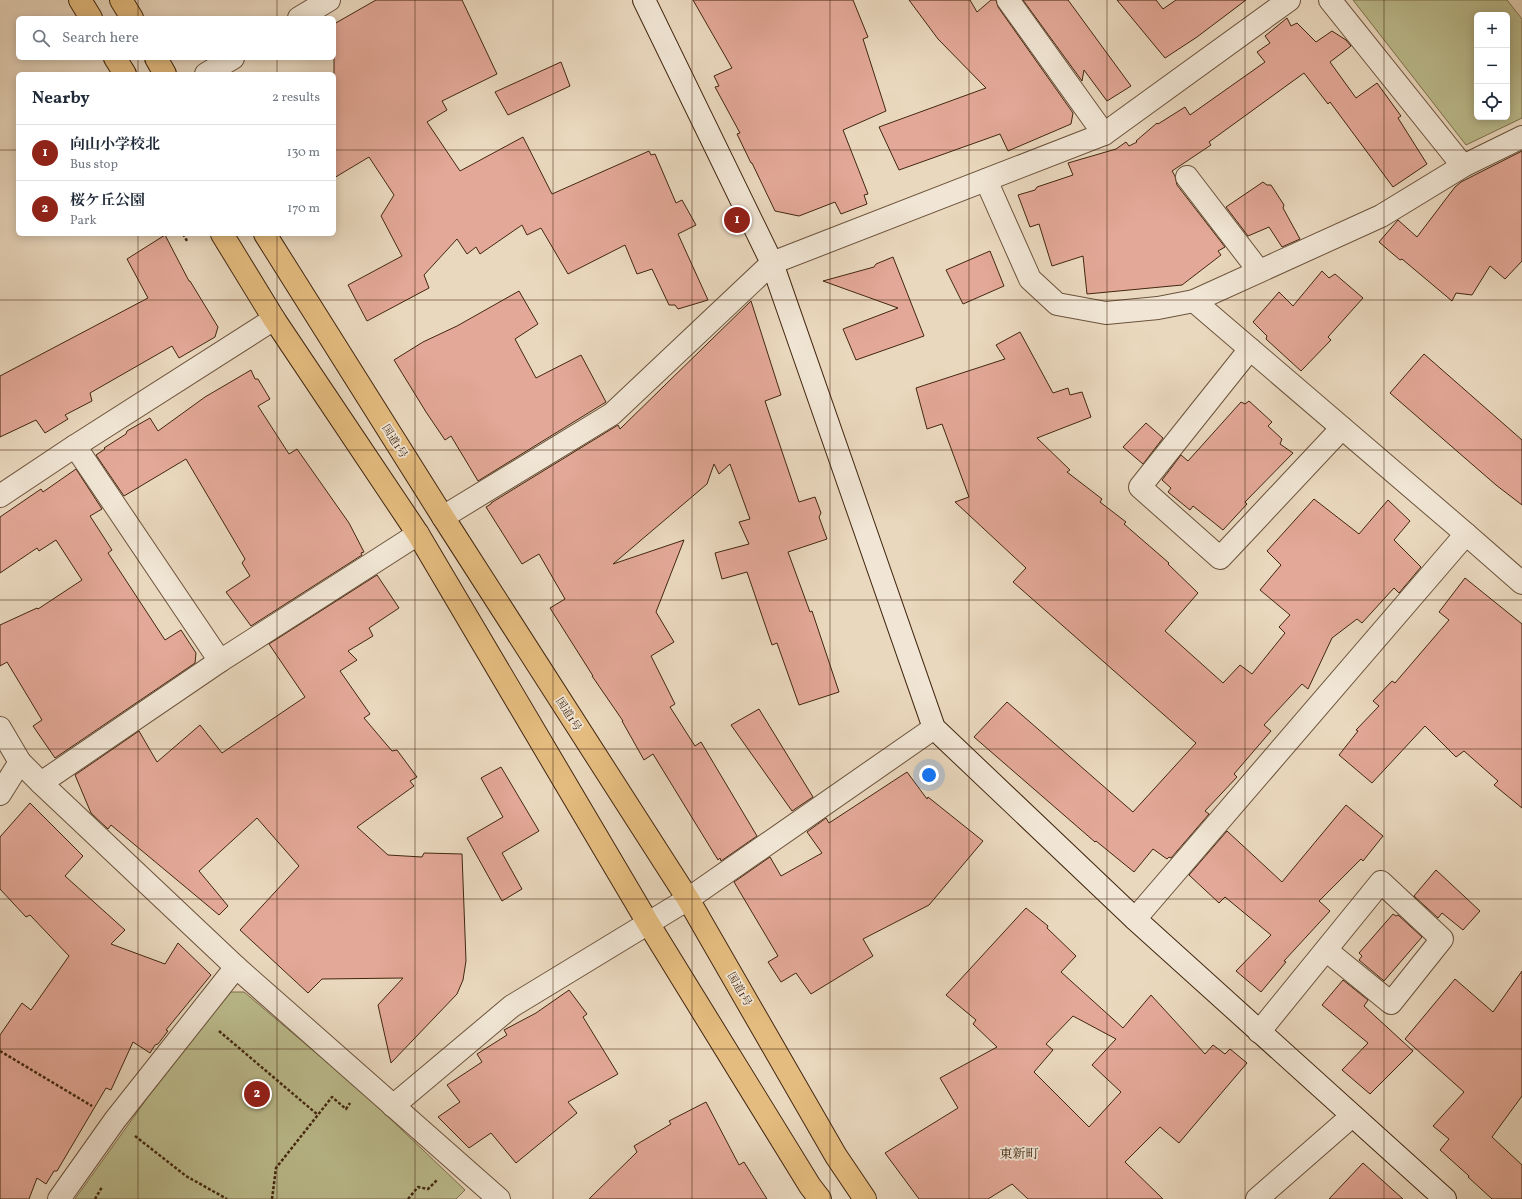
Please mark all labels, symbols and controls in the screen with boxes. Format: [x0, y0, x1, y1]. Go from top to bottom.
map controls [1474, 12, 1510, 120]
button: + [1474, 12, 1510, 48]
search box [16, 16, 336, 60]
icon: search [30, 27, 52, 49]
text: Search here [62, 28, 139, 49]
button: − [1474, 48, 1510, 84]
button: locate [1474, 84, 1510, 120]
text: Nearby [32, 87, 90, 110]
text: 2 results [272, 89, 320, 107]
text: 向山小学校北 [70, 135, 160, 156]
text: 1 [42, 144, 48, 162]
text: 130 m [287, 144, 320, 162]
text: Bus stop [70, 156, 118, 174]
text: 桜ケ丘公園 [70, 191, 145, 212]
text: 2 [42, 200, 48, 218]
text: 170 m [287, 200, 320, 218]
pin: 1 [724, 205, 750, 235]
text: Park [70, 212, 97, 230]
street label: 国道1号 [377, 422, 410, 462]
street label: 国道1号 [551, 695, 584, 735]
your location [919, 765, 939, 785]
street label: 国道1号 [723, 970, 755, 1010]
pin: 2 [244, 1079, 270, 1109]
district label: 東新町 [999, 1146, 1039, 1164]

